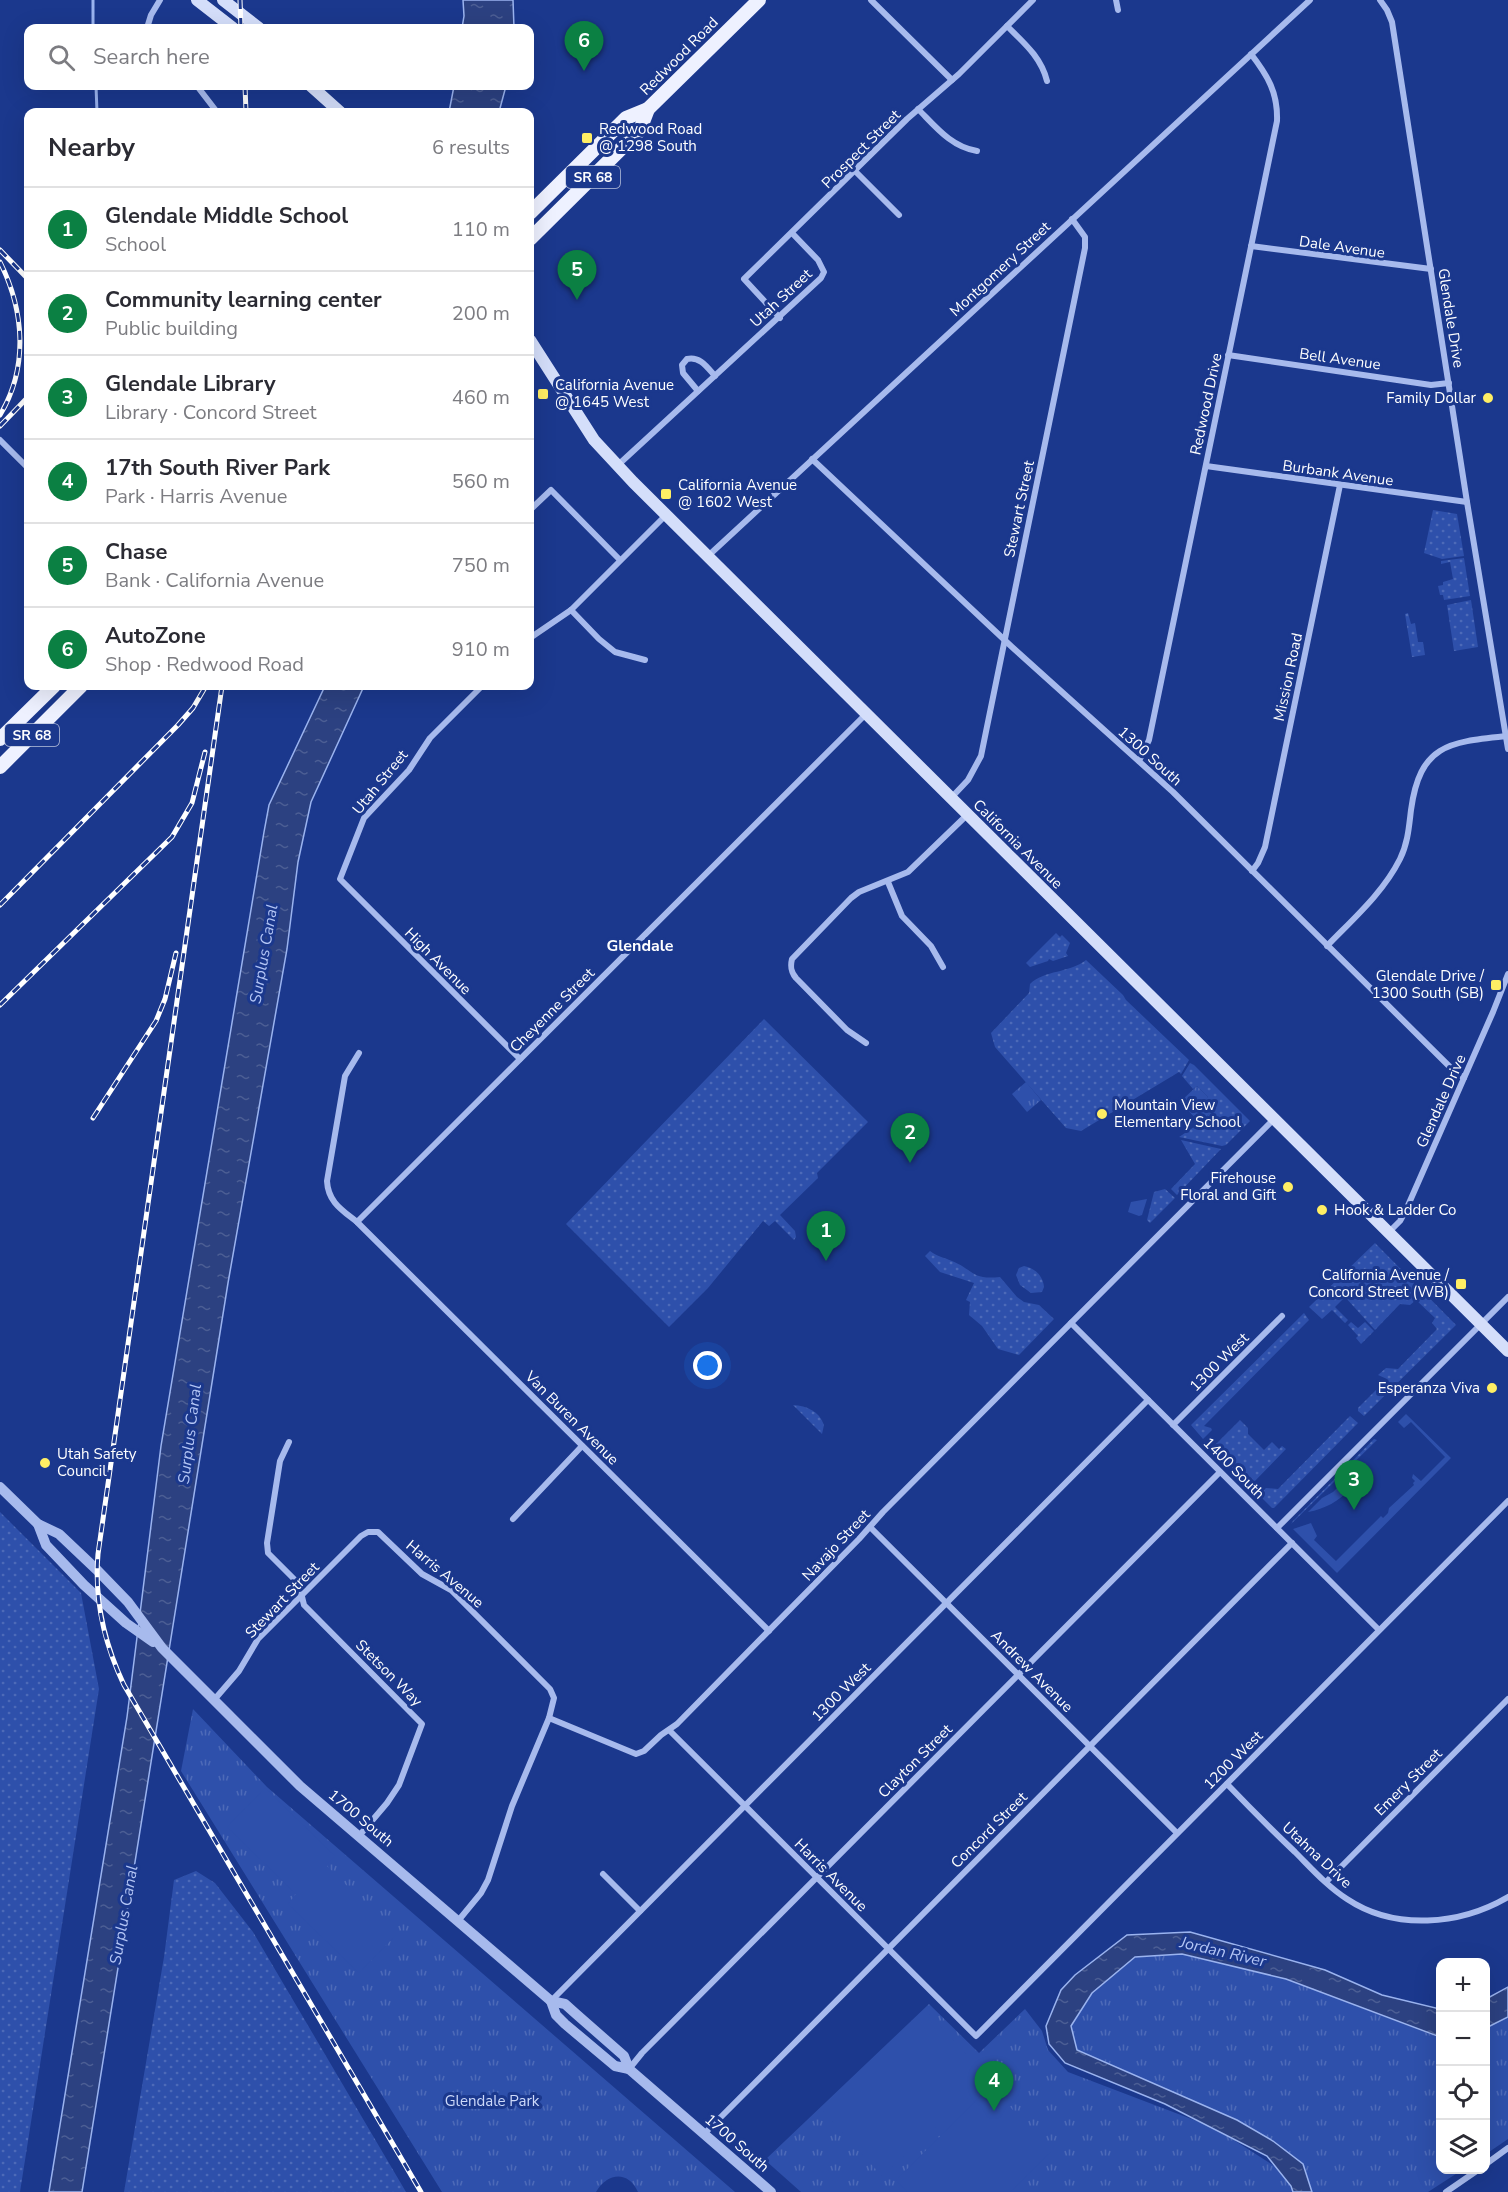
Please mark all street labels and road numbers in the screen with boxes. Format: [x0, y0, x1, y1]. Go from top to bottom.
street label: Redwood Road [635, 12, 723, 100]
street label: Prospect Street [817, 105, 905, 193]
road number: SR 68 [566, 166, 620, 188]
street label: Montgomery Street [945, 216, 1055, 321]
street label: Dale Avenue [1298, 231, 1386, 263]
street label: Utah Street [746, 264, 817, 332]
street label: Glendale Drive [1433, 267, 1469, 369]
street label: Bell Avenue [1298, 343, 1382, 375]
street label: Redwood Drive [1185, 351, 1227, 457]
street label: Burbank Avenue [1281, 455, 1395, 491]
street label: Stewart Street [999, 458, 1039, 559]
street label: Mission Road [1269, 631, 1307, 723]
street label: 1300 South [1114, 722, 1186, 790]
road number: SR 68 [5, 724, 59, 746]
street label: Utah Street [348, 745, 413, 818]
street label: California Avenue [969, 795, 1067, 893]
street label: High Avenue [400, 923, 476, 999]
street label: Cheyenne Street [505, 963, 599, 1057]
street label: Glendale Drive [1411, 1051, 1471, 1151]
street label: 1300 West [1185, 1328, 1253, 1396]
street label: Van Buren Avenue [520, 1366, 623, 1469]
street label: 1400 South [1199, 1433, 1269, 1503]
street label: Navajo Street [798, 1504, 875, 1585]
street label: Harris Avenue [402, 1536, 488, 1612]
street label: Stewart Street [241, 1557, 324, 1642]
street label: Andrew Avenue [986, 1625, 1078, 1717]
street label: Stetson Way [351, 1635, 427, 1711]
street label: 1300 West [807, 1658, 875, 1726]
street label: Clayton Street [874, 1719, 957, 1802]
street label: 1200 West [1199, 1726, 1267, 1794]
street label: Emery Street [1370, 1743, 1447, 1820]
street label: 1700 South [324, 1785, 398, 1851]
street label: Concord Street [946, 1787, 1032, 1873]
street label: Utahna Drive [1278, 1817, 1356, 1893]
street label: Harris Avenue [790, 1834, 872, 1916]
street label: 1700 South [700, 2109, 774, 2177]

